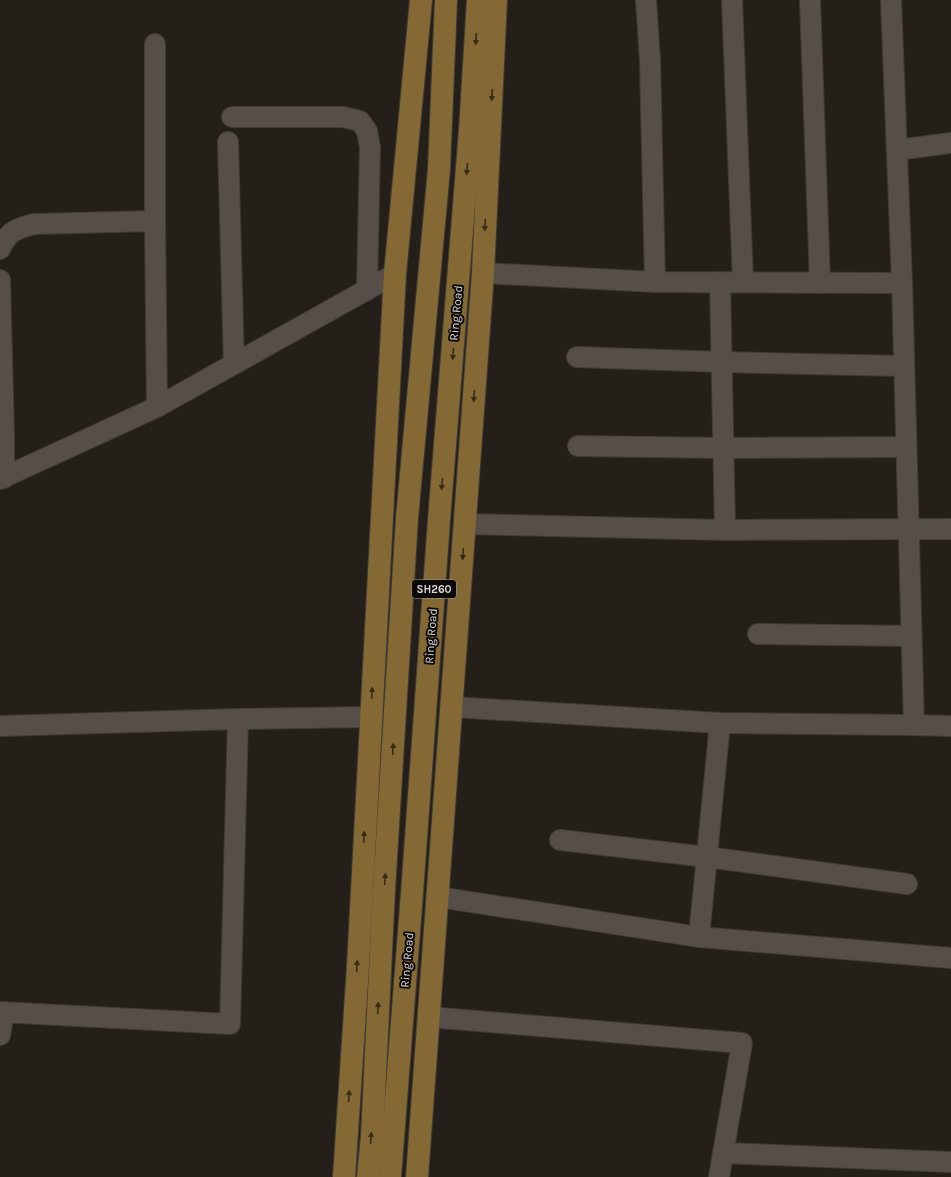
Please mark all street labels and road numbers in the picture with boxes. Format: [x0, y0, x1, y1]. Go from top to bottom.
street label: Ring Road [447, 285, 465, 341]
road number: SH260 [412, 580, 456, 598]
street label: Ring Road [422, 608, 440, 664]
street label: Ring Road [398, 932, 416, 988]

